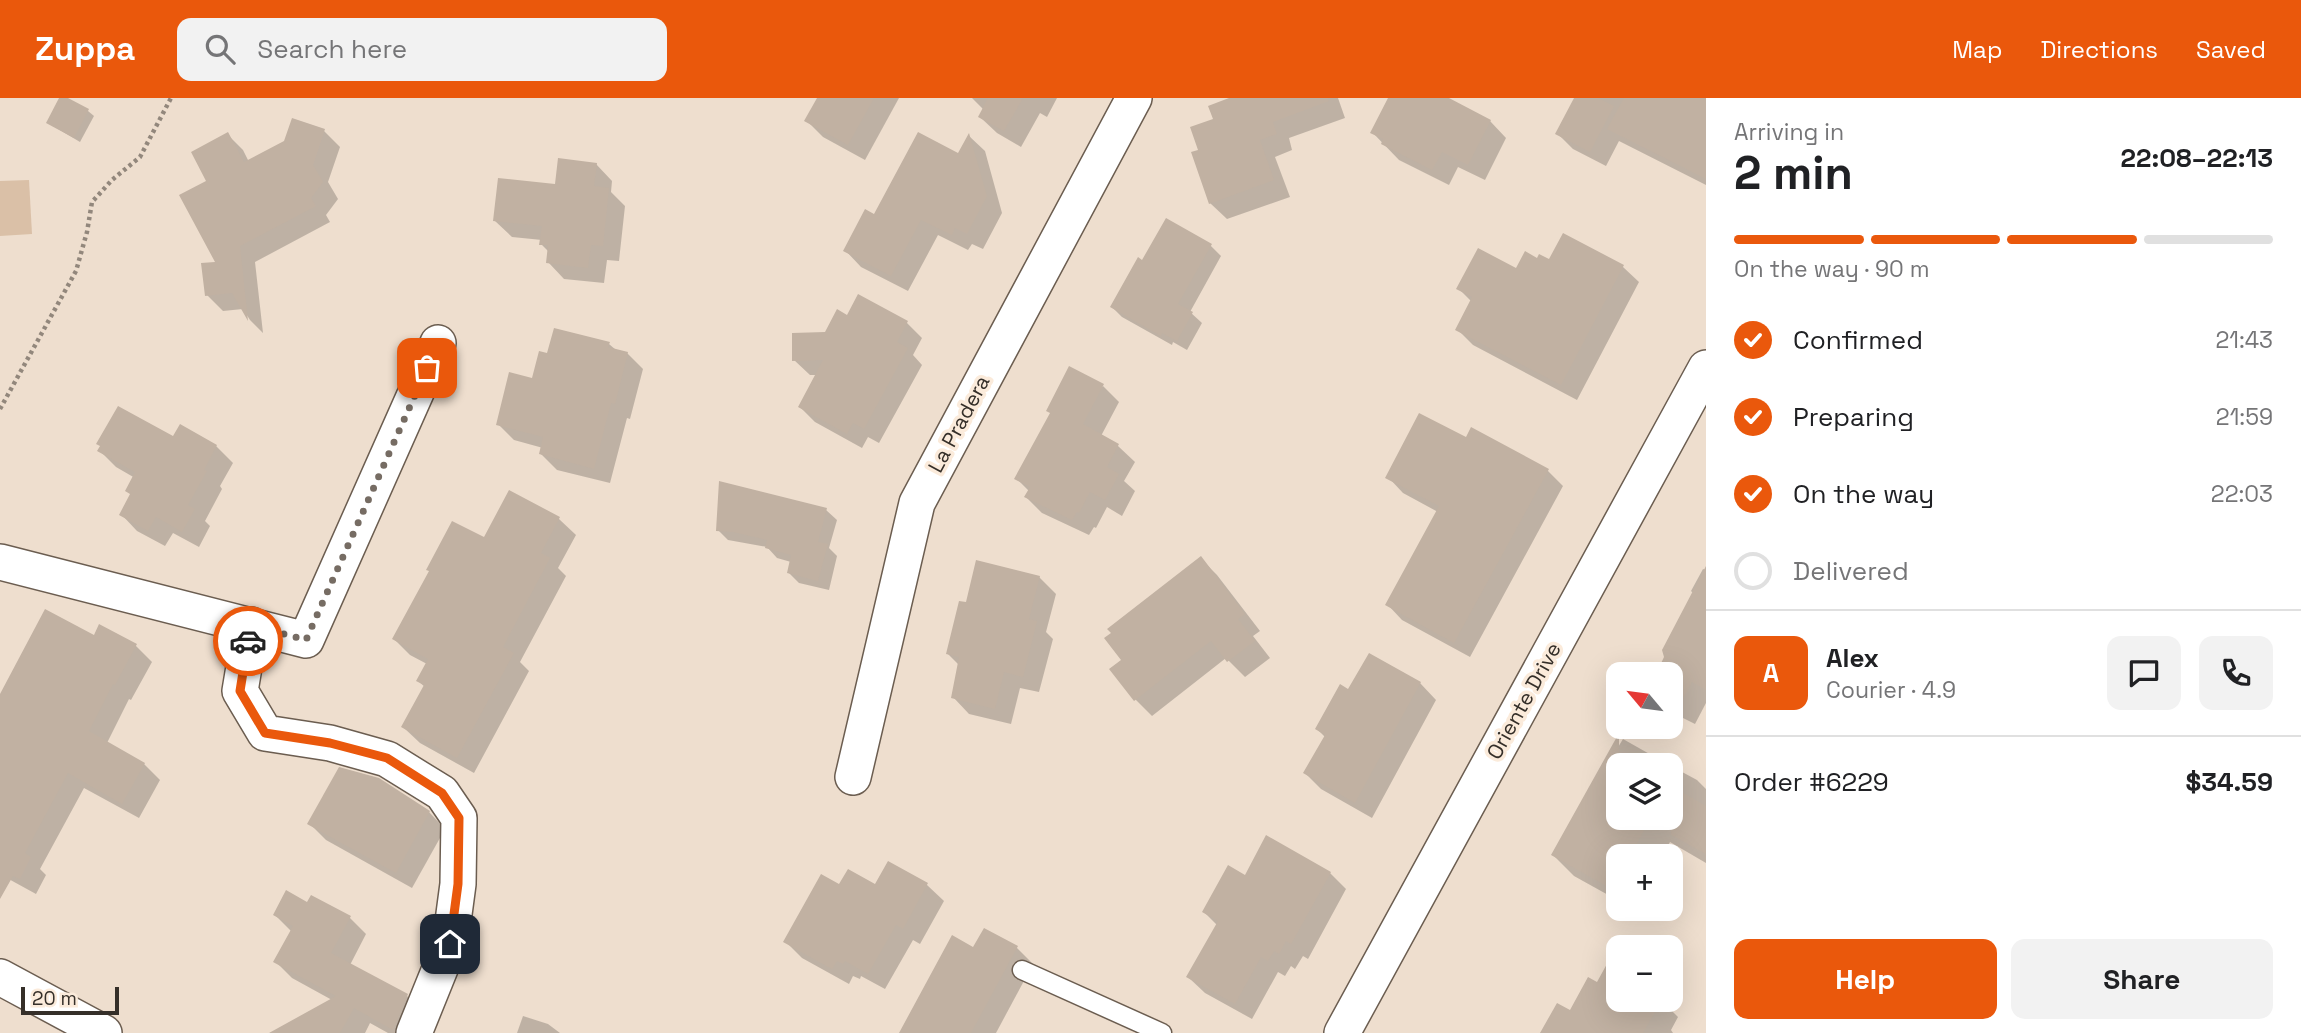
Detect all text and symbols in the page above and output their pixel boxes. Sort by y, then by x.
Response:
search box [177,18,667,81]
text: Zuppa [35,28,135,70]
icon: search [201,30,239,68]
text: Search here [257,32,407,66]
text: Map [1952,34,2002,65]
text: Directions [2040,34,2158,65]
text: Saved [2196,34,2266,65]
text: Arriving in [1734,117,1844,147]
text: 22:08–22:13 [2121,141,2273,175]
text: 2 min [1734,144,1853,202]
text: On the way · 90 m [1734,254,1929,284]
icon: check [1734,321,1772,359]
text: Confirmed [1793,323,1923,357]
text: 21:43 [2215,325,2273,355]
pin [397,338,457,398]
icon: bag [408,349,446,387]
street label: La Pradera [922,370,995,477]
icon: check [1734,398,1772,436]
text: Preparing [1793,400,1914,434]
text: 21:59 [2216,402,2273,432]
icon: check [1734,475,1772,513]
text: On the way [1793,477,1934,511]
text: 22:03 [2211,479,2273,509]
text: Delivered [1793,554,1909,588]
courier [213,606,283,676]
icon: car [229,622,267,660]
button: chat [2107,636,2181,710]
button: phone [2199,636,2273,710]
street label: Oriente Drive [1480,638,1567,764]
text: Alex [1826,641,1879,675]
text: A [1763,656,1779,690]
north arrow [1606,662,1684,738]
map controls [1606,662,1683,1012]
text: Courier · 4.9 [1826,675,1956,705]
button: layers [1606,753,1683,830]
text: Order #6229 [1734,765,1889,799]
text: $34.59 [2185,765,2273,799]
button: + [1606,844,1683,921]
pin [420,914,480,974]
icon: home [431,925,469,963]
button: − [1606,935,1683,1012]
button: Help [1734,939,1997,1019]
button: Share [2011,939,2273,1019]
scale bar [21,984,119,1016]
text: 20 m [32,986,77,1011]

